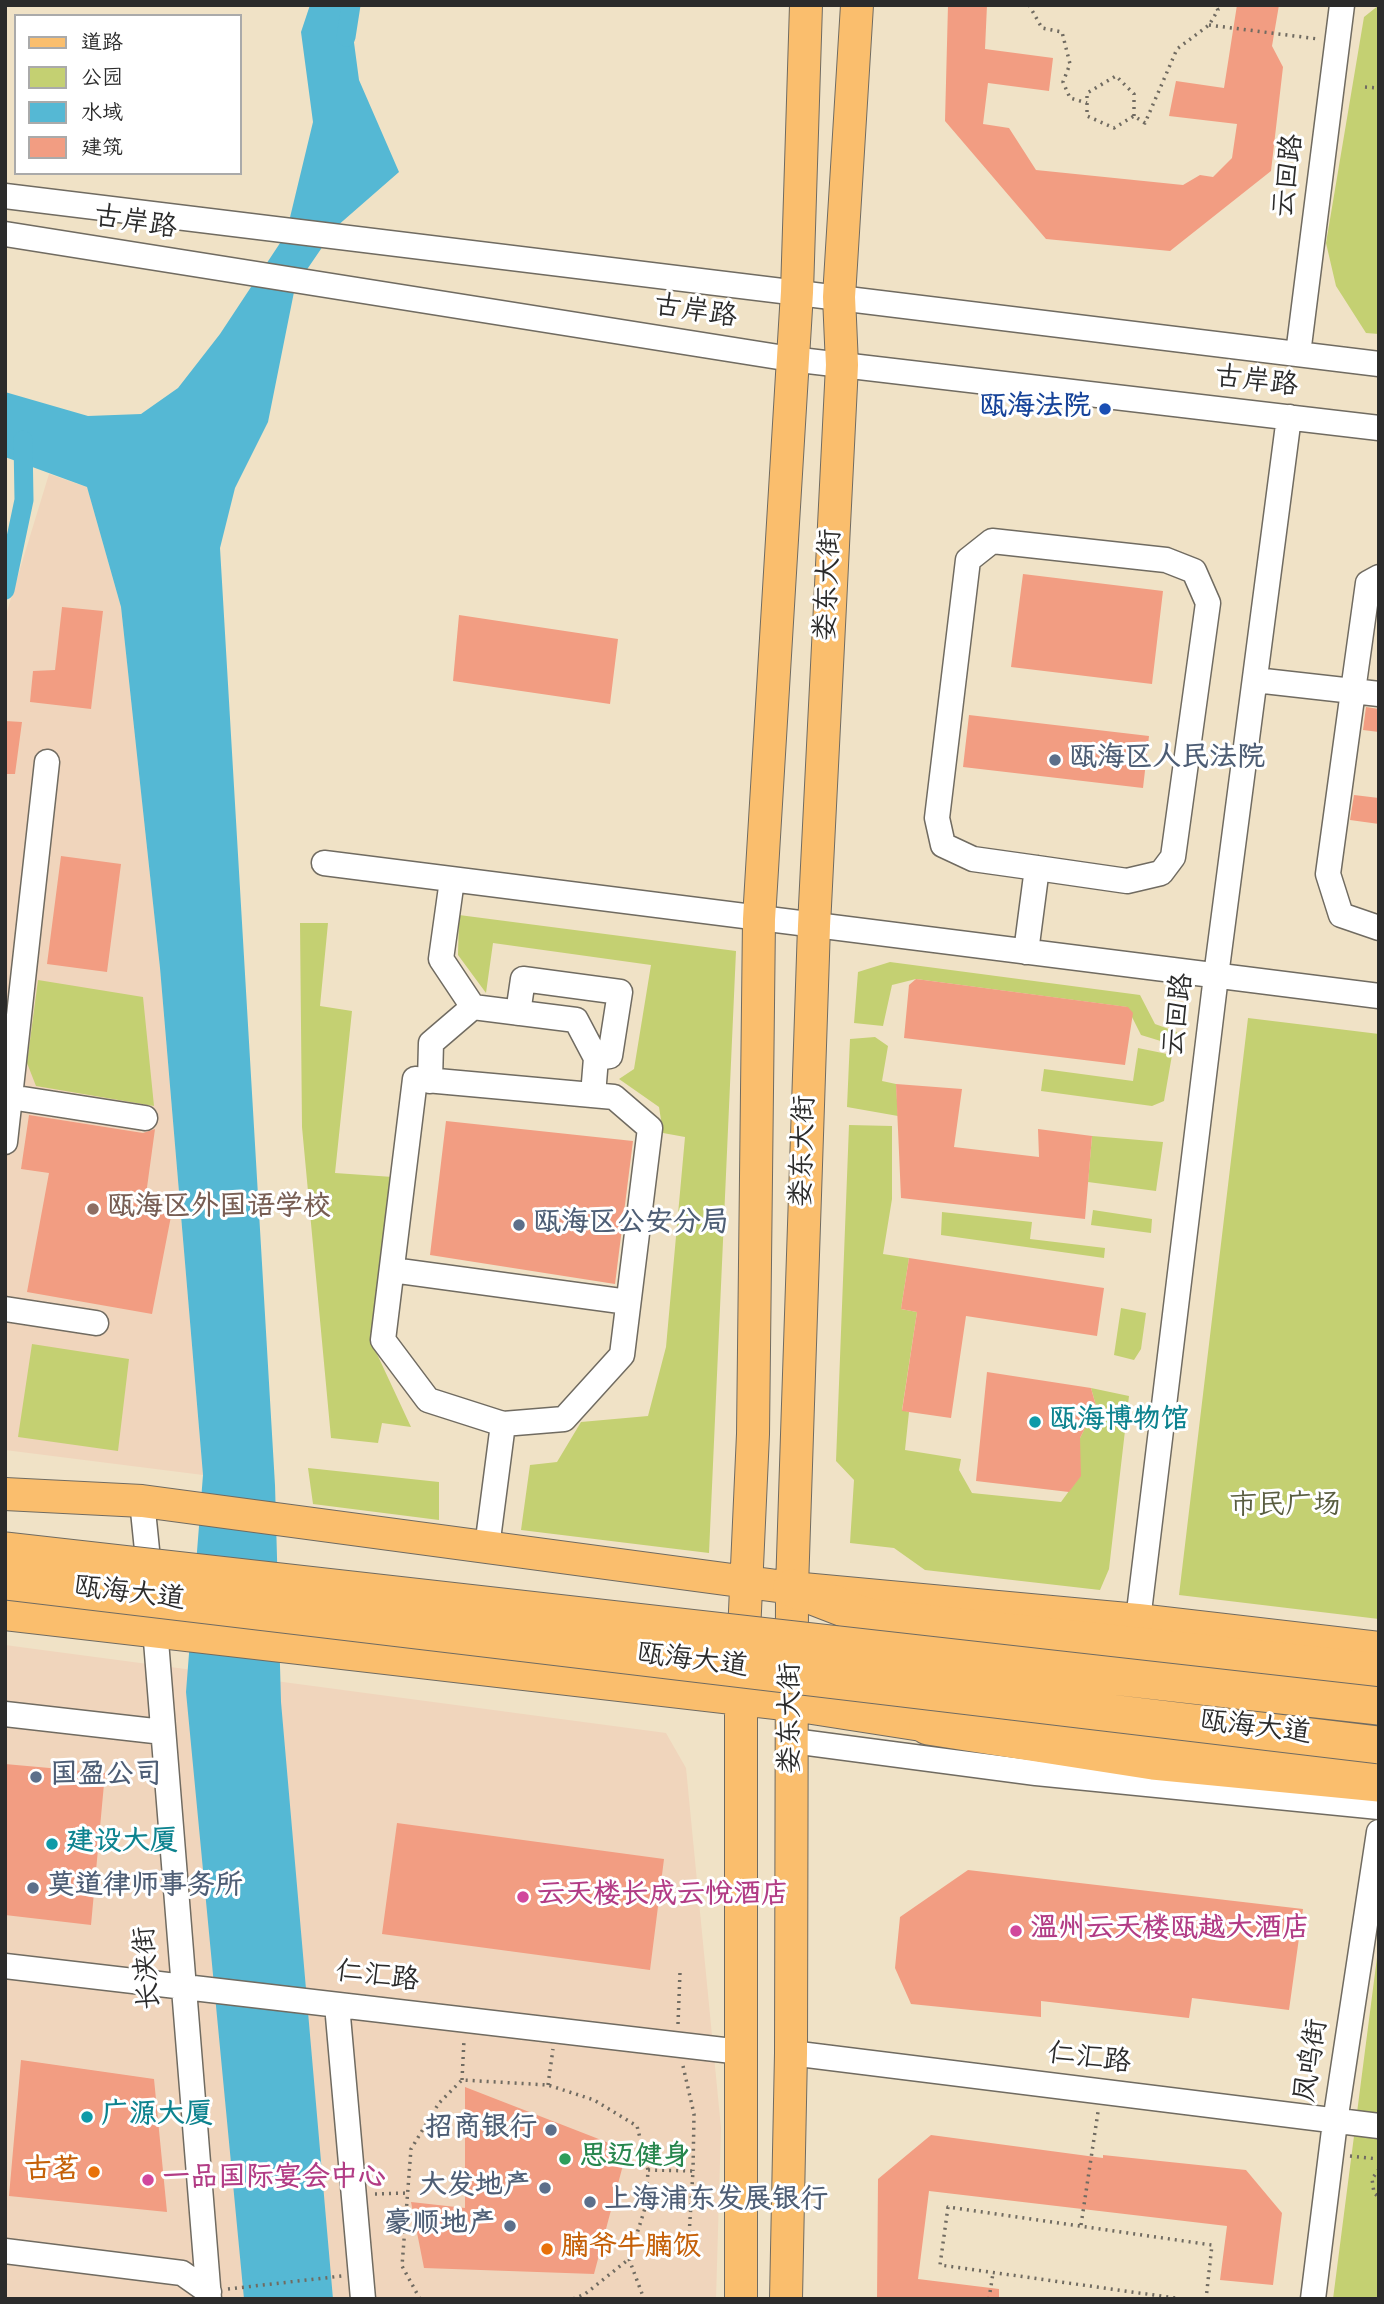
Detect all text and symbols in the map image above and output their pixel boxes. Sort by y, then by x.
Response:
legend [14,14,242,175]
text: 道路 [81,29,123,59]
text: 公园 [81,64,123,94]
text: 水域 [81,99,123,129]
street label: 云回路 [1269,132,1313,220]
text: 建筑 [81,134,123,164]
street label: 古岸路 [91,202,179,248]
street label: 古岸路 [651,291,739,337]
street label: 古岸路 [1212,362,1300,406]
place label: 瓯海法院 [979,392,1091,426]
marker: 瓯海法院 [1097,401,1113,417]
street label: 娄东大街 [811,528,851,642]
place label: 瓯海区人民法院 [1069,743,1265,777]
marker: 瓯海区人民法院 [1047,752,1063,768]
street label: 云回路 [1159,971,1203,1059]
street label: 娄东大街 [787,1094,825,1208]
place label: 瓯海区外国语学校 [107,1192,331,1226]
marker: 瓯海区外国语学校 [85,1201,101,1217]
place label: 瓯海区公安分局 [533,1208,729,1242]
marker: 瓯海区公安分局 [511,1217,527,1233]
place label: 瓯海博物馆 [1049,1405,1189,1439]
marker: 瓯海博物馆 [1027,1414,1043,1430]
park label: 市民广场 [1229,1491,1341,1525]
street label: 瓯海大道 [71,1573,187,1619]
street label: 瓯海大道 [634,1640,750,1686]
street label: 娄东大街 [776,1662,810,1774]
street label: 瓯海大道 [1197,1707,1313,1753]
place label: 国盈公司 [50,1760,162,1794]
marker: 国盈公司 [28,1769,44,1785]
place label: 建设大厦 [66,1827,178,1861]
marker: 建设大厦 [44,1836,60,1852]
place label: 莫道律师事务所 [47,1871,243,1905]
marker: 莫道律师事务所 [25,1880,41,1896]
place label: 云天楼长成云悦酒店 [537,1880,789,1914]
marker: 云天楼长成云悦酒店 [515,1889,531,1905]
place label: 温州云天楼瓯越大酒店 [1030,1914,1310,1948]
marker: 温州云天楼瓯越大酒店 [1008,1923,1024,1939]
street label: 长浃街 [130,1925,170,2011]
street label: 仁汇路 [333,1957,421,2001]
street label: 凤鸣街 [1291,2017,1337,2105]
street label: 仁汇路 [1045,2039,1133,2083]
place label: 广源大厦 [101,2100,213,2134]
marker: 广源大厦 [79,2109,95,2125]
place label: 招商银行 [425,2113,537,2147]
marker: 招商银行 [543,2122,559,2138]
place label: 思迈健身 [579,2142,691,2176]
marker: 思迈健身 [557,2151,573,2167]
place label: 古茗 [24,2155,80,2189]
place label: 一品国际宴会中心 [162,2163,386,2197]
marker: 古茗 [86,2164,102,2180]
place label: 大发地产 [419,2171,531,2205]
marker: 一品国际宴会中心 [140,2172,156,2188]
marker: 大发地产 [537,2180,553,2196]
place label: 上海浦东发展银行 [604,2185,828,2219]
marker: 上海浦东发展银行 [582,2194,598,2210]
place label: 豪顺地产 [384,2209,496,2243]
marker: 豪顺地产 [502,2218,518,2234]
place label: 腩爷牛腩饭 [561,2232,701,2266]
marker: 腩爷牛腩饭 [539,2241,555,2257]

